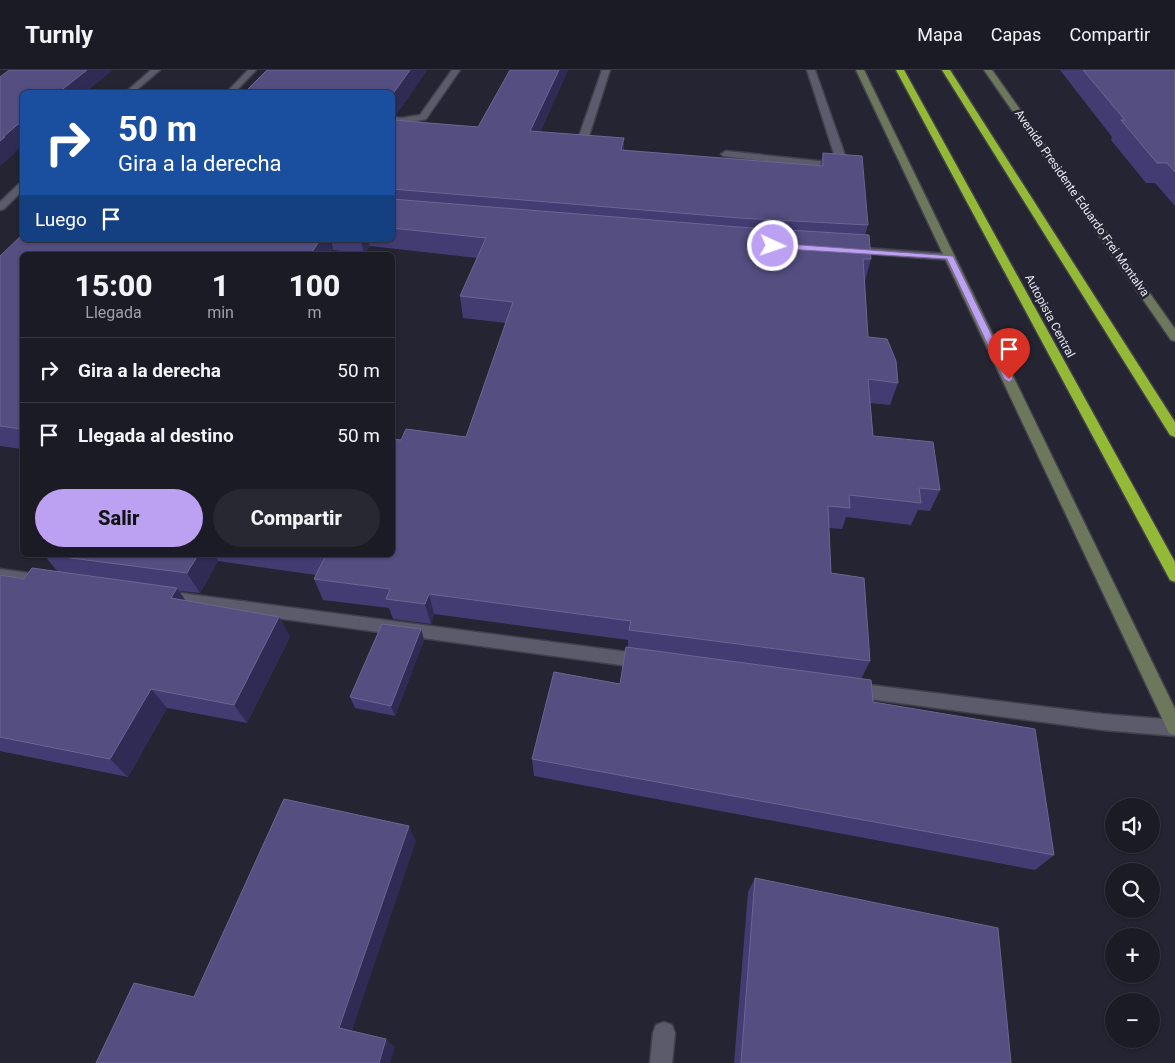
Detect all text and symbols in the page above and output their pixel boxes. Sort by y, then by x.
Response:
text: Turnly [25,21,93,49]
text: Mapa [917,24,963,45]
text: Capas [991,24,1041,45]
text: Compartir [1069,24,1150,45]
street label: Avenida Presidente Eduardo Frei Montalva [1012,107,1152,299]
text: 50 m [118,109,197,150]
icon: right [35,110,100,175]
text: Gira a la derecha [118,151,282,176]
icon: arrive [97,205,125,233]
text: Luego [35,208,87,231]
position arrow [746,219,798,271]
text: 15:00 [75,268,153,303]
text: 1 [212,268,229,303]
text: 100 [288,268,340,303]
street label: Autopista Central [1022,272,1078,360]
text: Llegada [85,303,142,322]
text: min [207,303,234,322]
text: m [307,303,321,322]
pin [988,328,1030,379]
icon: arrive [995,335,1023,363]
icon: right [35,356,63,384]
text: Gira a la derecha [78,359,221,382]
text: 50 m [337,359,380,382]
icon: arrive [35,421,63,449]
text: Llegada al destino [78,424,234,447]
text: 50 m [337,424,380,447]
button: Salir [35,489,203,547]
button: Compartir [213,489,380,547]
map controls [1105,798,1160,1048]
button: sound [1105,798,1160,853]
button: search [1105,863,1160,918]
button: + [1105,928,1160,983]
button: − [1105,993,1160,1048]

